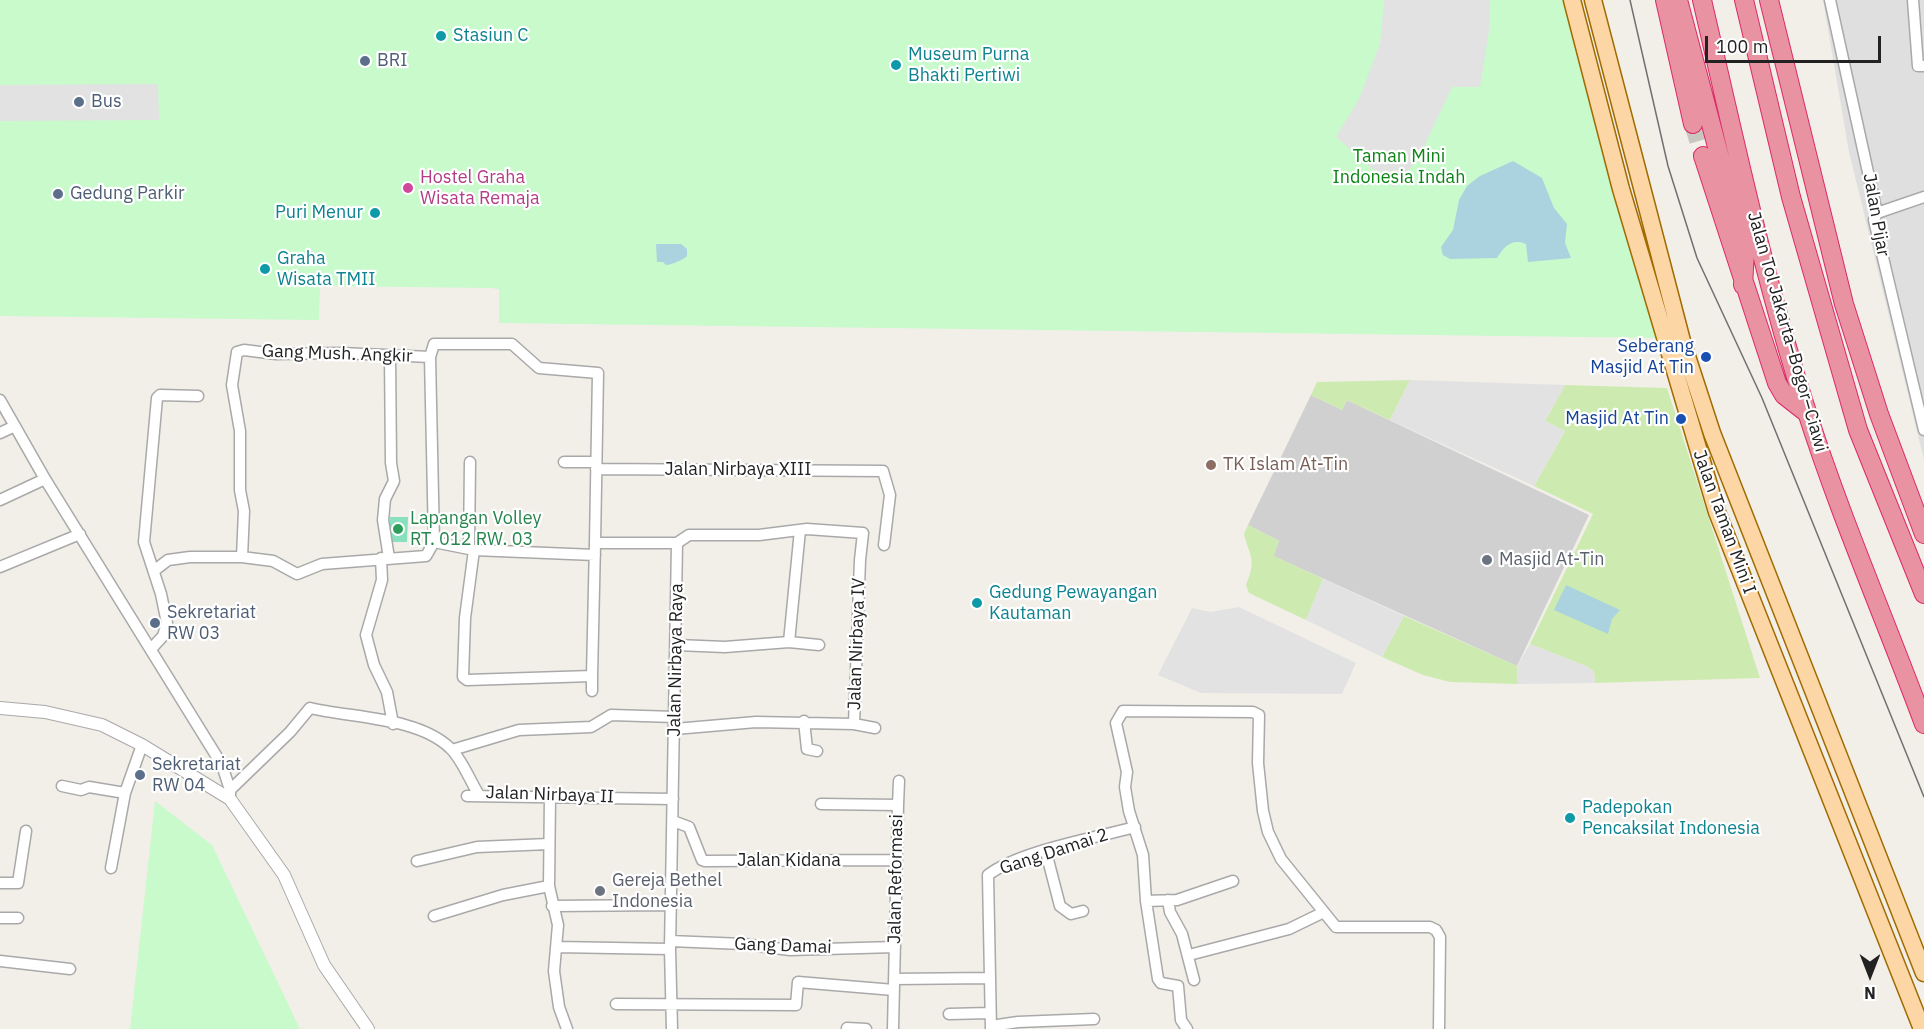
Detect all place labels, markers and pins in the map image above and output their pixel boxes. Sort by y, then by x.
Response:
place label: Stasiun C [453,25,529,47]
marker: Stasiun C [434,29,448,43]
place label: Museum Purna Bhakti Pertiwi [908,44,1029,86]
place label: BRI [377,50,407,72]
marker: BRI [358,54,372,68]
marker: Museum Purna Bhakti Pertiwi [889,58,903,72]
place label: Bus [91,91,122,113]
marker: Bus [72,95,86,109]
place label: Hostel Graha Wisata Remaja [420,167,540,210]
marker: Hostel Graha Wisata Remaja [401,181,415,195]
place label: Gedung Parkir [70,183,185,205]
marker: Gedung Parkir [51,187,65,201]
place label: Puri Menur [275,202,363,224]
marker: Puri Menur [368,206,382,220]
place label: Graha Wisata TMII [277,248,375,290]
marker: Graha Wisata TMII [258,262,272,276]
place label: Seberang Masjid At Tin [1590,336,1694,378]
marker: Seberang Masjid At Tin [1699,350,1713,364]
place label: Masjid At Tin [1565,408,1669,430]
marker: Masjid At Tin [1674,412,1688,426]
place label: TK Islam At-Tin [1223,454,1348,476]
marker: TK Islam At-Tin [1204,458,1218,472]
place label: Lapangan Volley RT. 012 RW. 03 [410,508,541,550]
marker: Lapangan Volley RT. 012 RW. 03 [391,522,405,536]
place label: Masjid At-Tin [1499,549,1604,571]
marker: Masjid At-Tin [1480,553,1494,567]
place label: Gedung Pewayangan Kautaman [989,582,1157,624]
marker: Gedung Pewayangan Kautaman [970,596,984,610]
place label: Sekretariat RW 03 [167,602,256,644]
marker: Sekretariat RW 03 [148,616,162,630]
place label: Sekretariat RW 04 [152,754,241,796]
marker: Sekretariat RW 04 [133,768,147,782]
place label: Padepokan Pencaksilat Indonesia [1582,797,1760,840]
marker: Padepokan Pencaksilat Indonesia [1563,811,1577,825]
place label: Gereja Bethel Indonesia [612,870,722,912]
marker: Gereja Bethel Indonesia [593,884,607,898]

